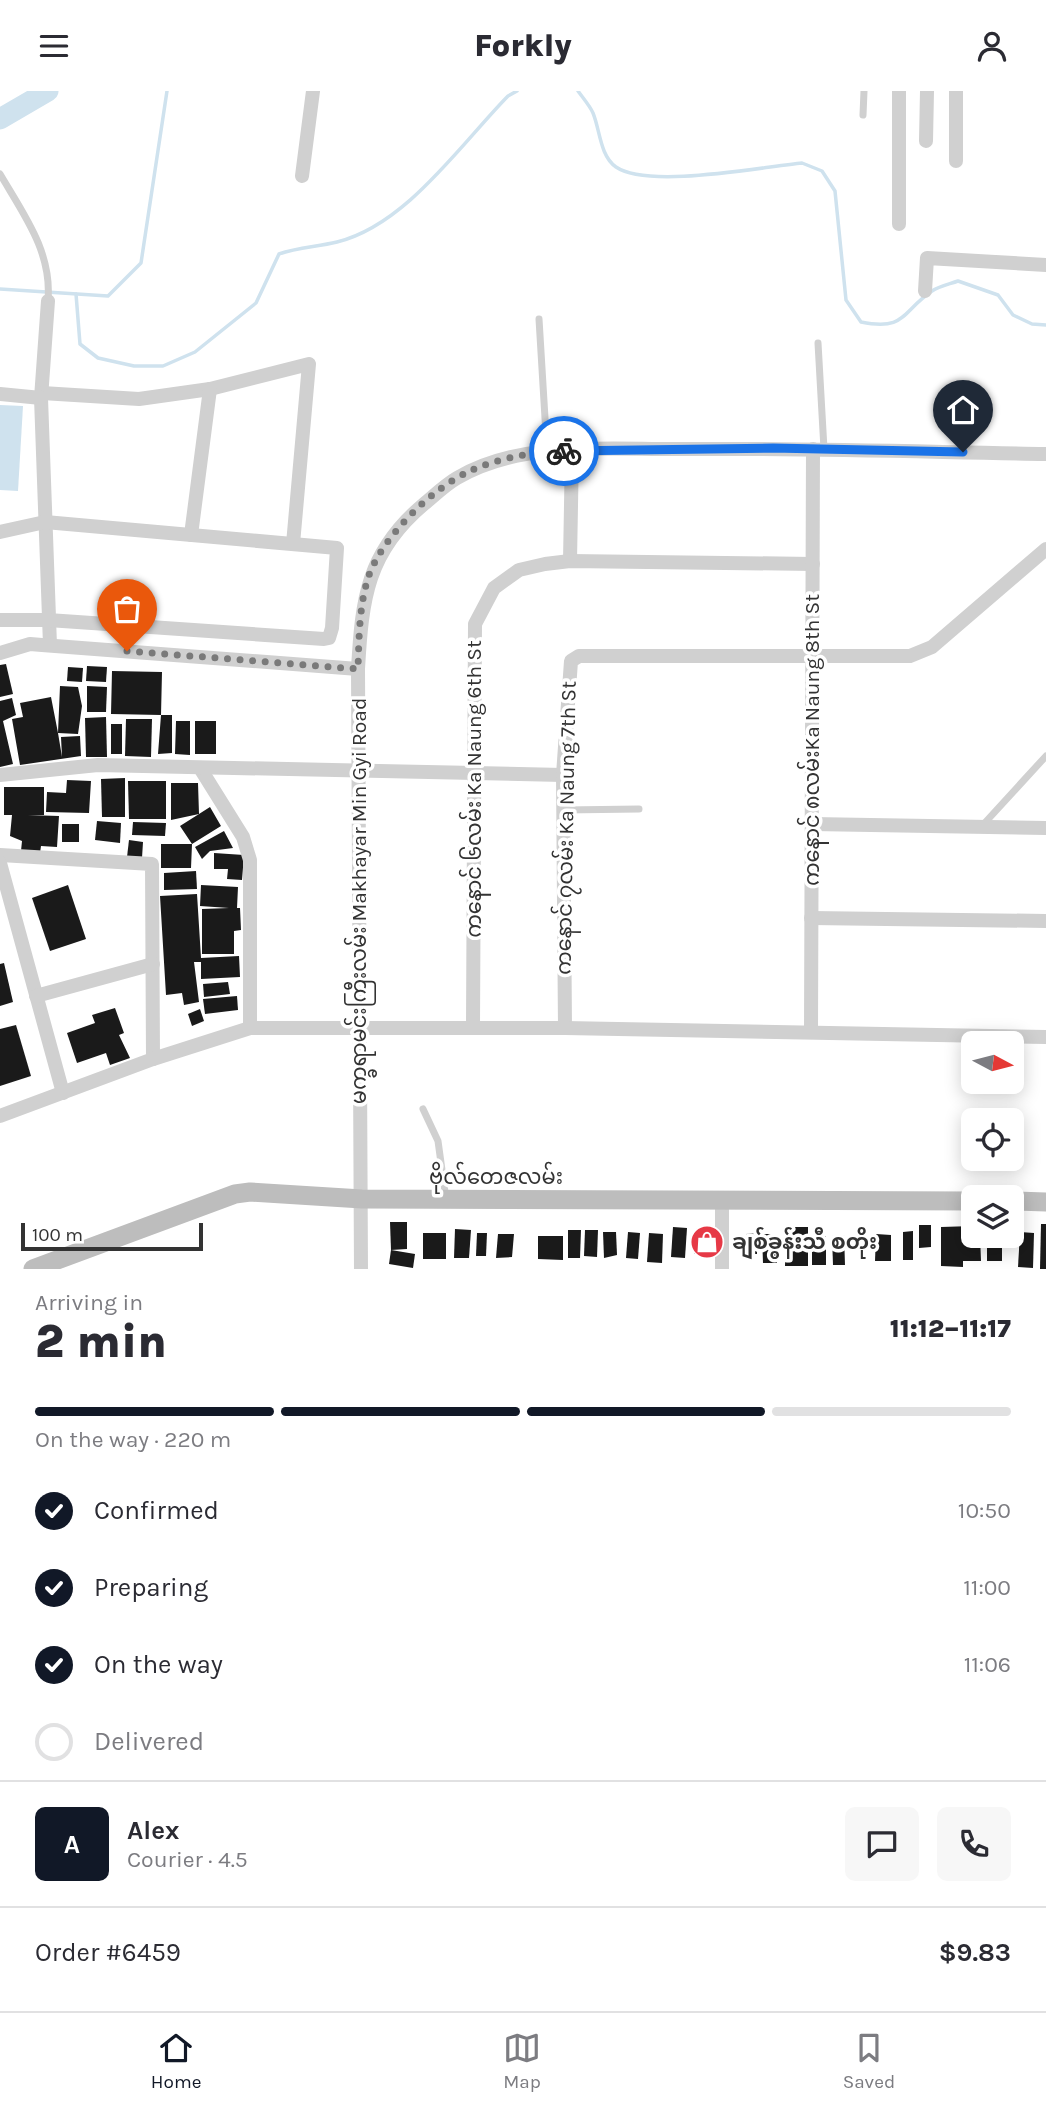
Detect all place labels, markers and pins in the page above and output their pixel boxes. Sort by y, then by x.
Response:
pin [933,380,993,452]
pin [97,579,157,651]
shop icon: ချစ်ခွန်းသီ စတိုး [688,1223,726,1261]
place label: ချစ်ခွန်းသီ စတိုး [732,1226,877,1260]

